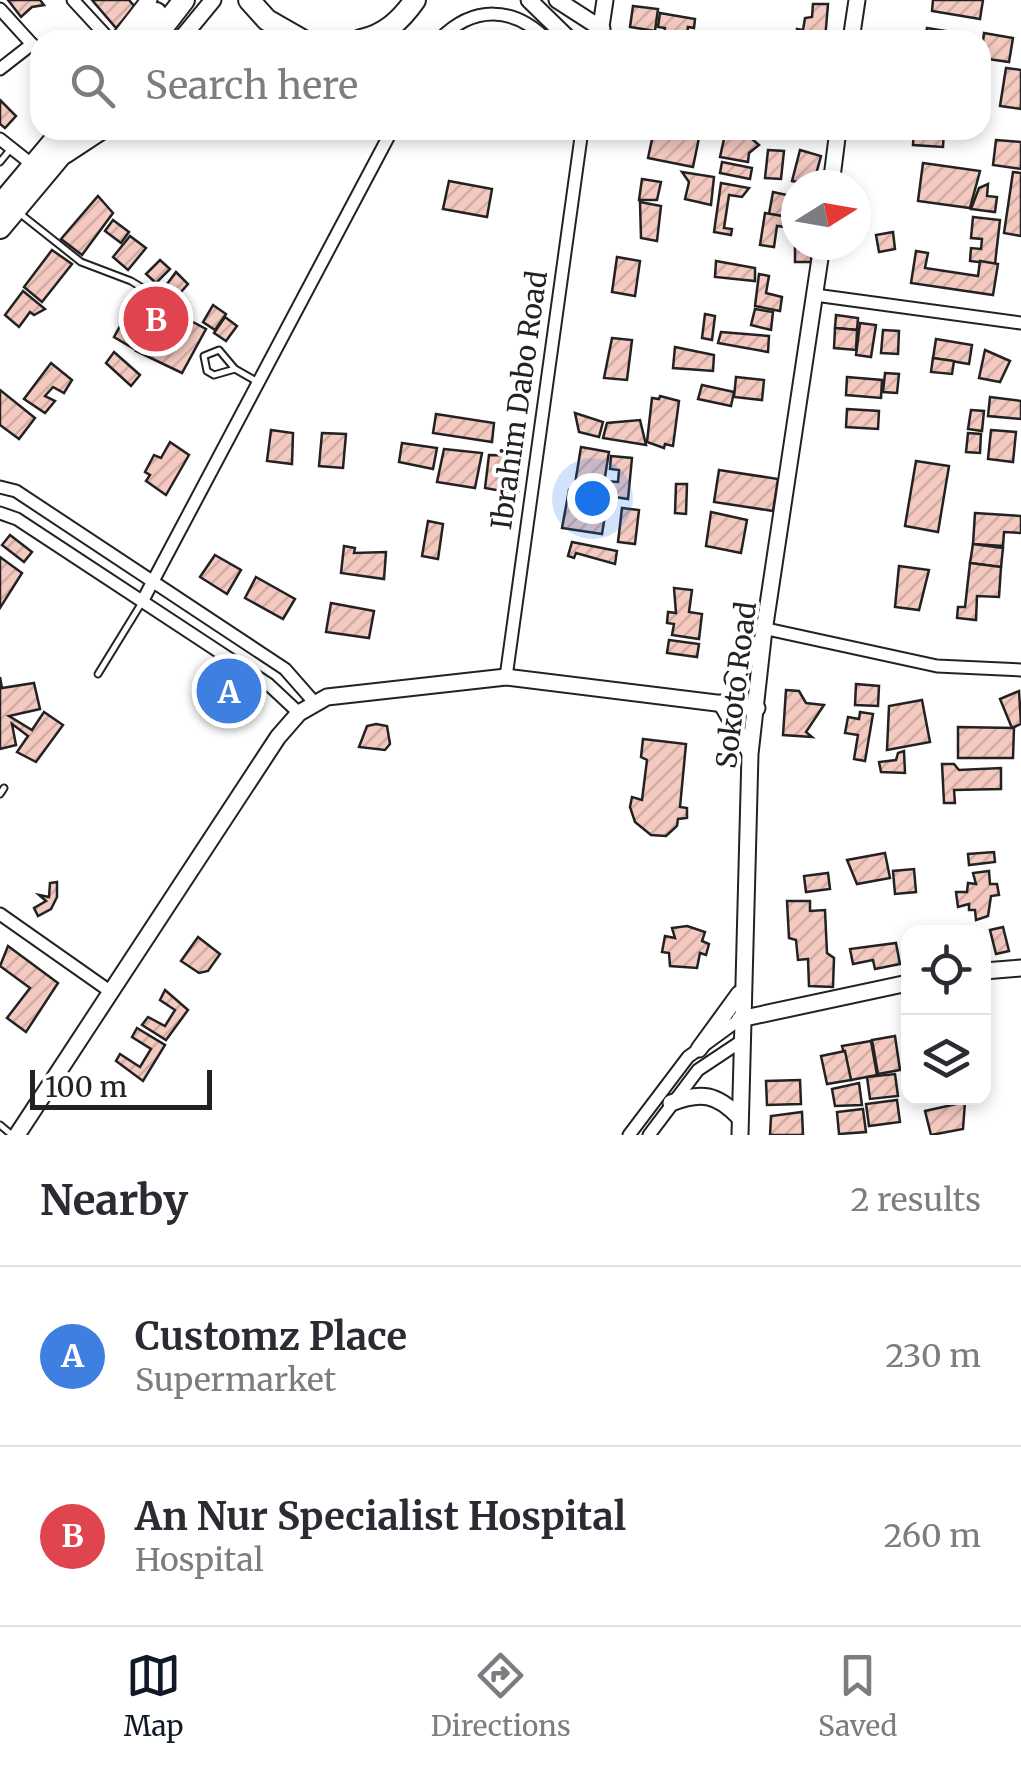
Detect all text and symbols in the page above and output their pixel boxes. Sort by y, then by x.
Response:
search box [30,30,991,140]
icon: search [65,58,120,113]
text: Search here [145,62,358,109]
north arrow [781,170,871,260]
street label: Ibrahim Dabo Road [483,268,555,532]
pin: B [124,282,188,356]
your location [567,473,618,524]
street label: Sokoto Road [708,599,764,770]
pin: A [196,654,262,728]
map controls [901,925,991,1105]
button: locate [901,925,991,1015]
button: layers [901,1015,991,1105]
scale bar [30,1065,212,1110]
text: 100 m [45,1069,127,1105]
text: Nearby [40,1174,188,1226]
text: 2 results [850,1180,981,1220]
text: Customz Place [135,1313,407,1360]
text: A [61,1336,84,1376]
text: 230 m [885,1336,981,1376]
text: Supermarket [135,1360,336,1400]
text: An Nur Specialist Hospital [135,1493,626,1540]
text: B [61,1516,84,1556]
text: 260 m [883,1516,981,1556]
text: Hospital [135,1540,264,1580]
tab: Map [124,1648,183,1744]
tab: Directions [431,1648,571,1744]
tab: Saved [818,1648,897,1744]

